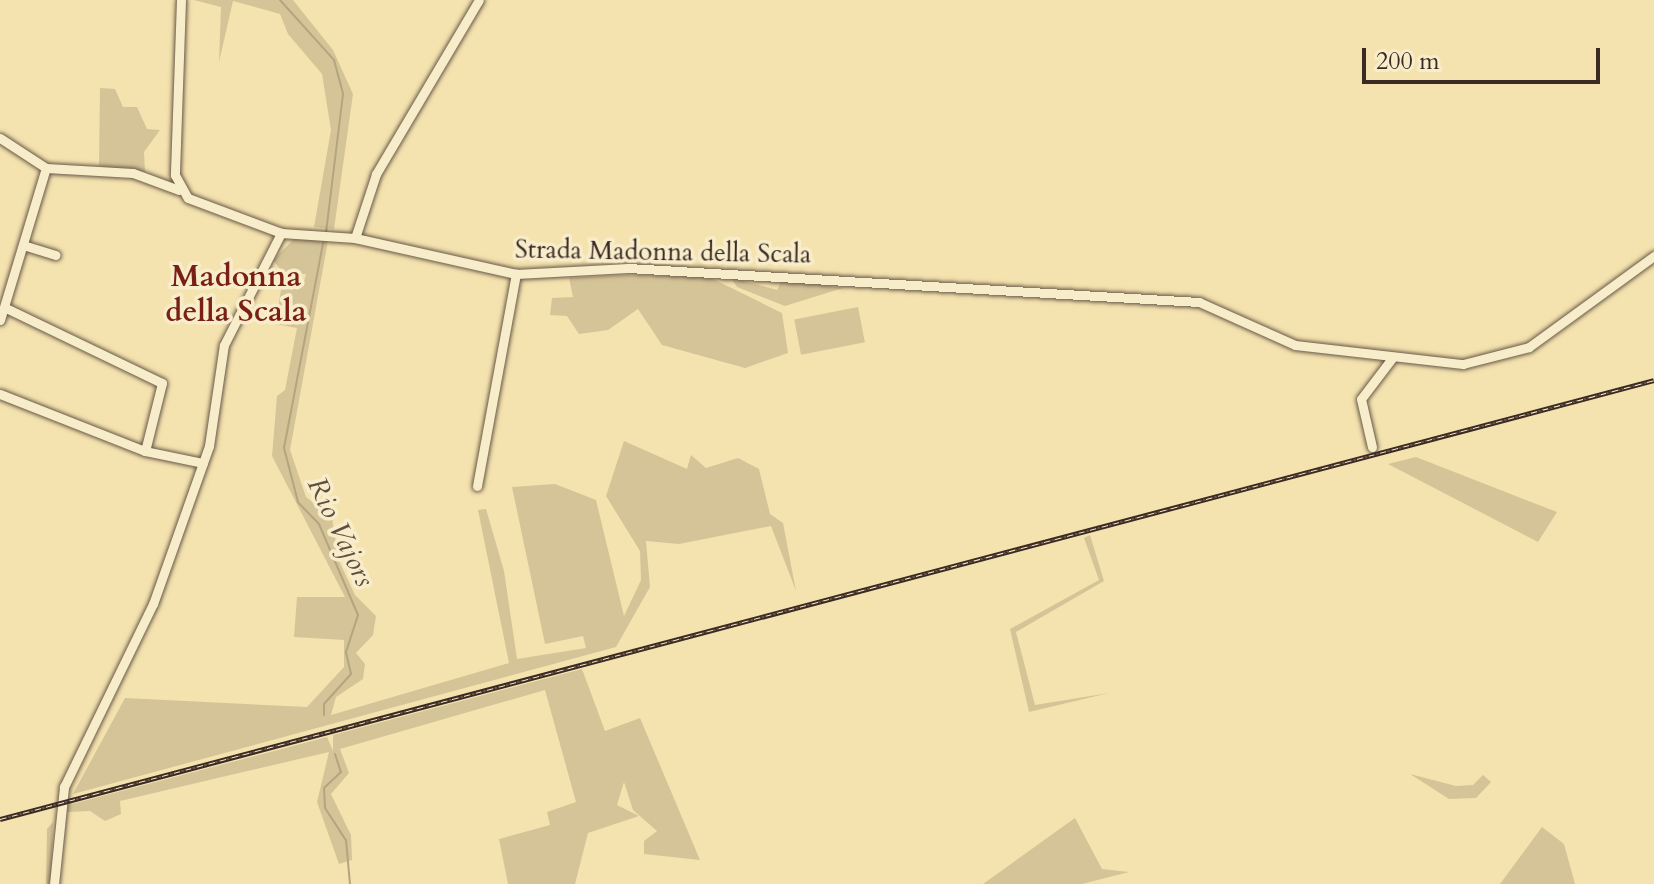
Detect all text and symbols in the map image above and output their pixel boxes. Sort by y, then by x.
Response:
scale bar [1366,32,1604,82]
text: 200 m [1376,45,1440,78]
street label: Strada Madonna della Scala [515,234,811,270]
district label: Madonna della Scala [165,259,307,330]
water label: Rio Vajors [300,472,382,592]

